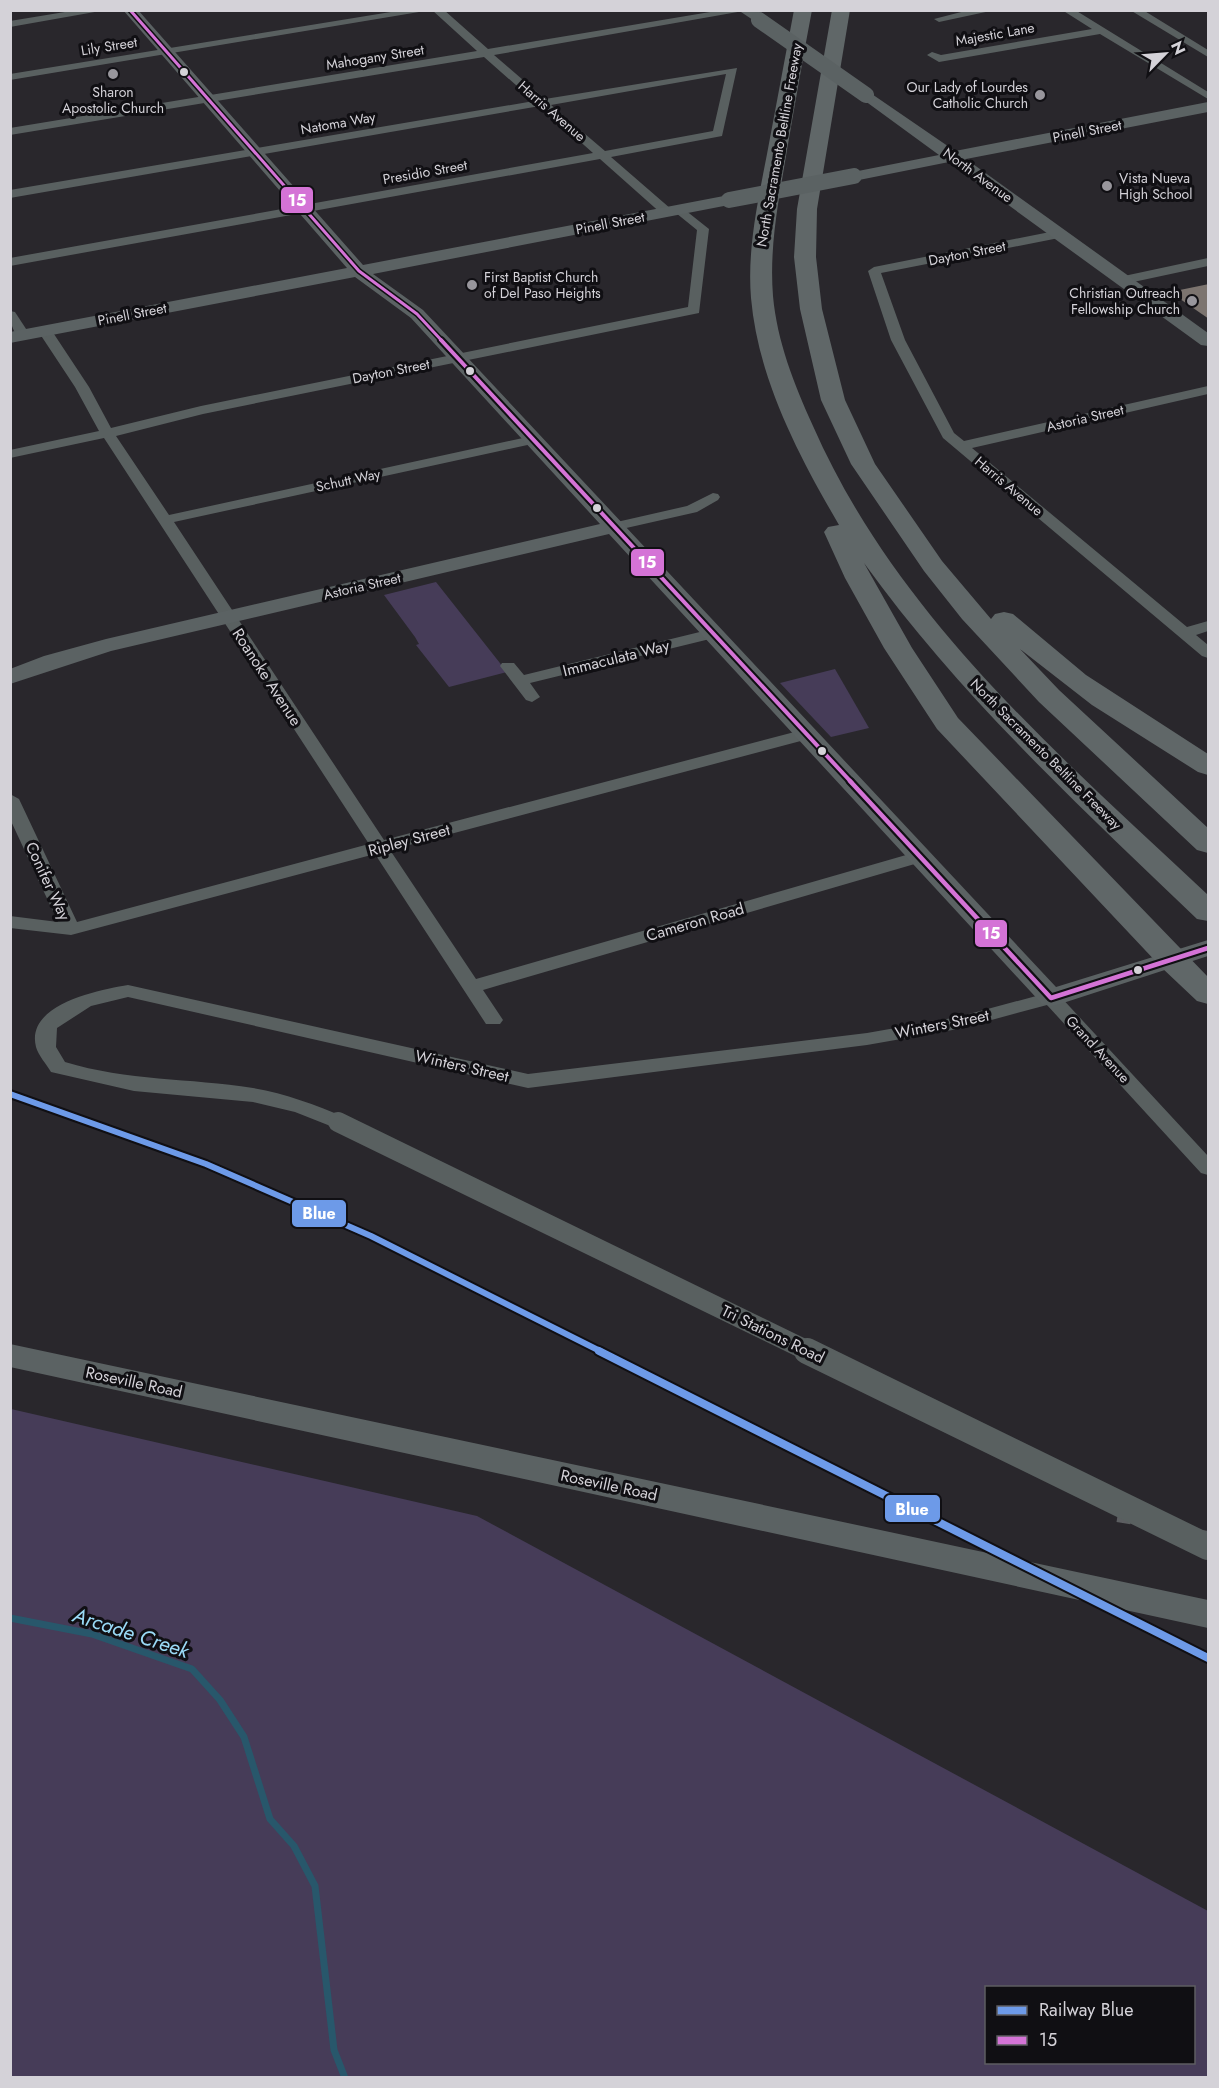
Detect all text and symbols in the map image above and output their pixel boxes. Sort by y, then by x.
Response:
street label: Majestic Lane [954,17,1036,51]
north arrow [1135,24,1195,84]
street label: Lily Street [79,32,139,60]
text: N [1165,37,1191,58]
street label: Mahogany Street [325,39,426,75]
street label: North Sacramento Beltline Freeway [751,41,807,248]
unlabelled marker [178,66,190,78]
marker: Sharon Apostolic Church [106,67,120,81]
street label: Harris Avenue [514,76,590,146]
place label: Our Lady of Lourdes Catholic Church [906,77,1028,113]
place label: Sharon Apostolic Church [62,82,164,118]
marker: Our Lady of Lourdes Catholic Church [1033,88,1047,102]
street label: Natoma Way [299,106,378,139]
street label: Pinell Street [1051,114,1124,147]
street label: North Avenue [939,143,1017,207]
street label: Presidio Street [381,155,469,189]
place label: Vista Nueva High School [1119,168,1192,204]
marker: Vista Nueva High School [1100,179,1114,193]
line badge: 15 [280,186,314,214]
text: 15 [288,189,306,212]
street label: Pinell Street [574,206,647,239]
street label: Dayton Street [927,236,1008,270]
place label: First Baptist Church of Del Paso Heights [484,267,601,303]
marker: First Baptist Church of Del Paso Heights [465,278,479,292]
place label: Christian Outreach Fellowship Church [1069,283,1180,319]
marker: Christian Outreach Fellowship Church [1185,294,1199,308]
street label: Pinell Street [96,297,169,330]
street label: Dayton Street [351,354,432,388]
unlabelled marker [464,365,476,377]
street label: Astoria Street [1044,399,1126,437]
street label: Harris Avenue [971,452,1047,520]
street label: Schutt Way [314,463,383,497]
unlabelled marker [591,502,603,514]
line badge: 15 [630,548,665,577]
text: 15 [638,551,656,574]
street label: Astoria Street [321,567,403,605]
street label: Roanoke Avenue [227,624,307,730]
street label: Immaculata Way [560,633,673,682]
street label: North Sacramento Beltline Freeway [966,674,1127,835]
unlabelled marker [816,745,828,757]
street label: Ripley Street [365,818,453,862]
street label: Conifer Way [20,838,77,925]
street label: Cameron Road [643,897,747,947]
line badge: 15 [974,919,1008,948]
text: 15 [982,922,1000,945]
unlabelled marker [1132,964,1144,976]
street label: Winters Street [893,1004,991,1044]
street label: Grand Avenue [1062,1011,1134,1087]
street label: Winters Street [413,1044,511,1088]
line badge: Blue [291,1199,347,1228]
text: Blue [302,1202,336,1225]
street label: Tri Stations Road [718,1299,828,1369]
street label: Roseville Road [84,1361,184,1403]
street label: Roseville Road [559,1464,659,1506]
line badge: Blue [884,1494,941,1523]
text: Blue [895,1498,929,1521]
water label: Arcade Creek [68,1600,194,1666]
legend [985,1986,1195,2064]
text: Railway Blue [1039,1997,1134,2023]
text: 15 [1039,2027,1057,2053]

